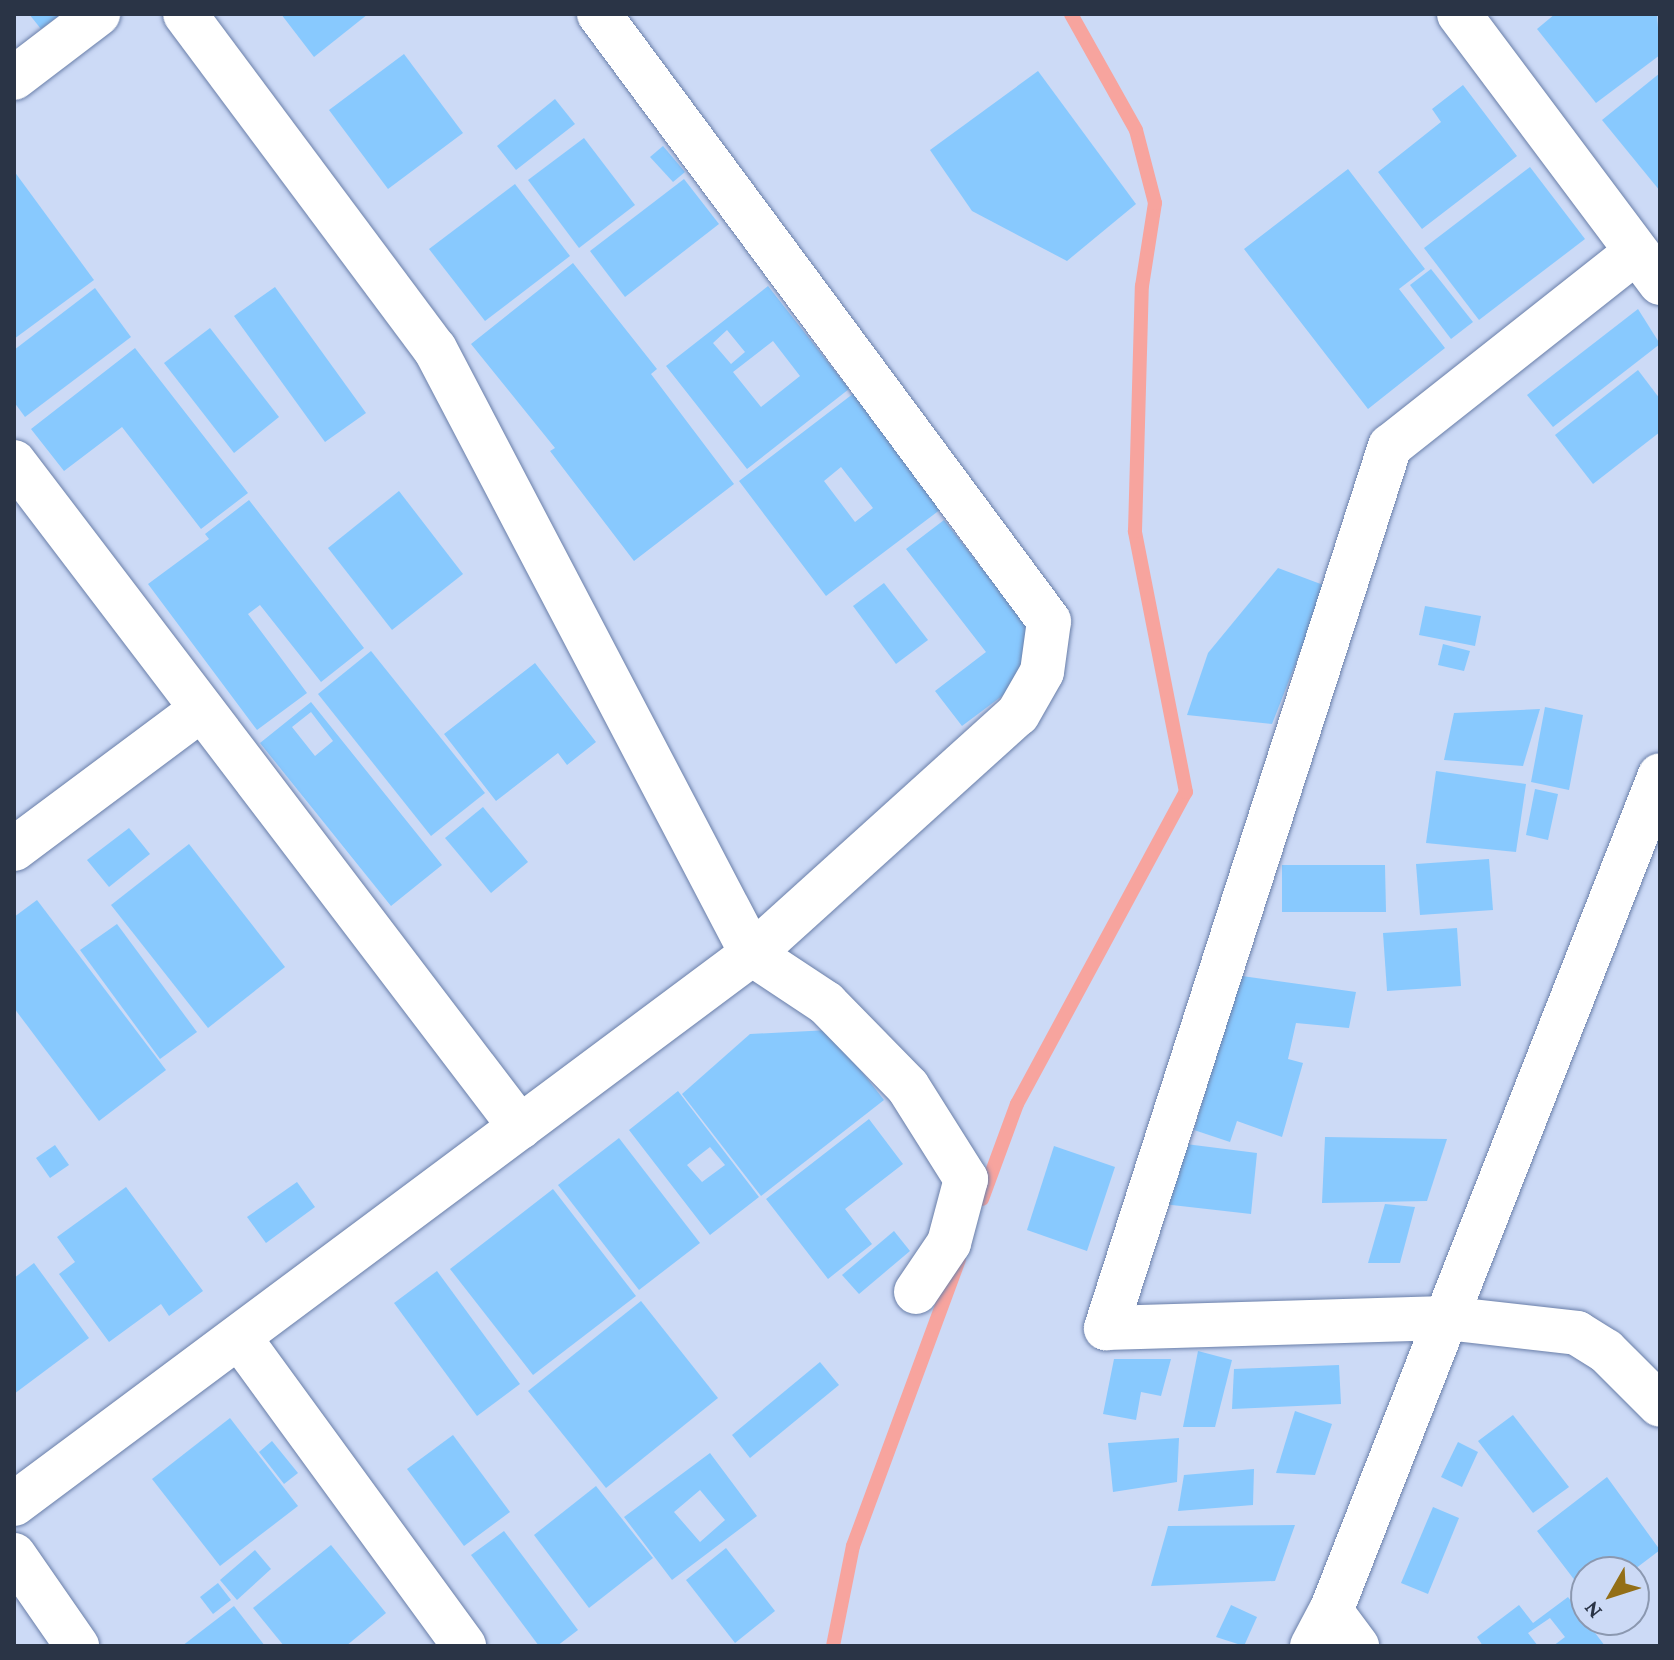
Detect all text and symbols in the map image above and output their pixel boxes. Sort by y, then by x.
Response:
north arrow [1570,1556,1650,1636]
text: N [1578,1596,1607,1624]

